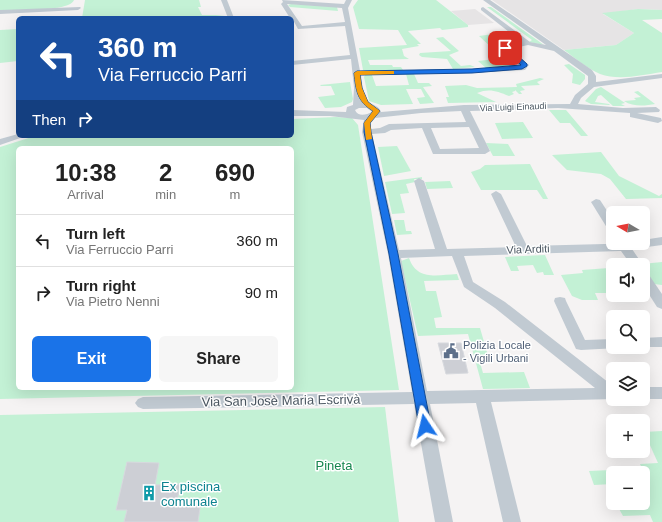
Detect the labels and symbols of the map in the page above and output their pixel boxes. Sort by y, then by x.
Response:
pin [488,31,522,65]
street label: Via Luigi Einaudi [479,101,547,113]
north arrow [606,206,650,250]
street label: Via Arditi [506,242,550,256]
place label: Polizia Locale - Vigili Urbani [463,339,531,364]
public building icon: Polizia Locale - Vigili Urbani [442,342,460,360]
street label: Via San Josè Maria Escrivà [202,392,361,409]
position arrow [404,405,446,447]
park label: Pineta [316,458,353,473]
place label: Ex piscina comunale [161,479,221,509]
building icon: Ex piscina comunale [140,484,158,502]

